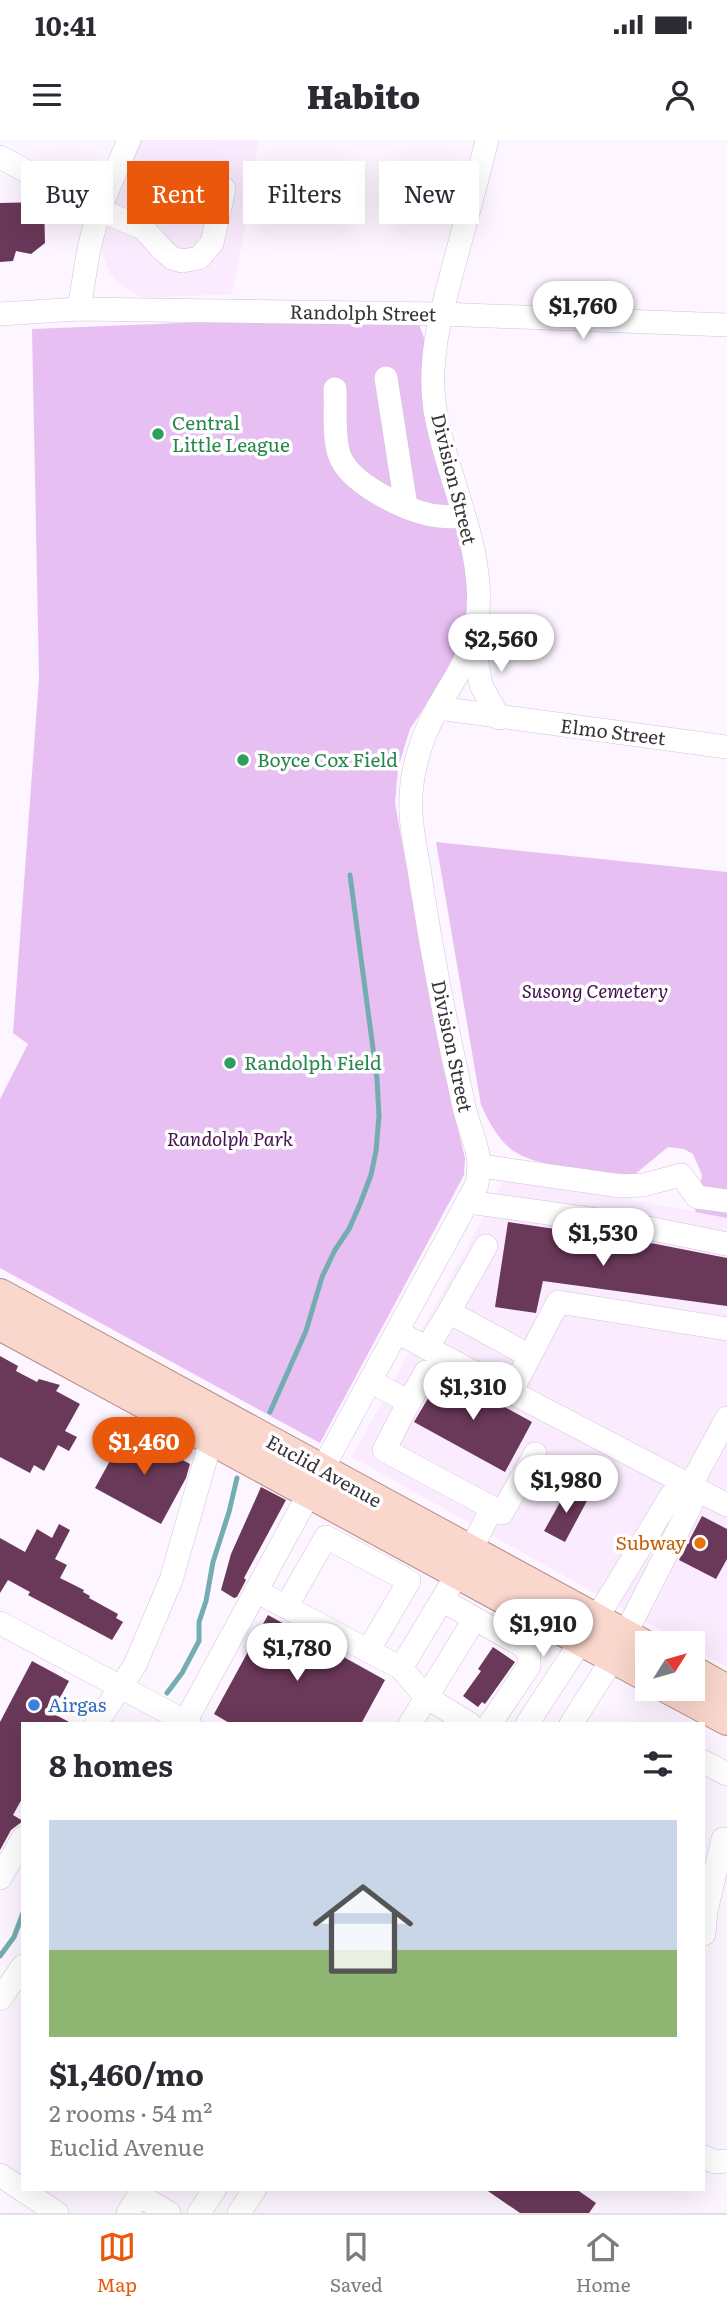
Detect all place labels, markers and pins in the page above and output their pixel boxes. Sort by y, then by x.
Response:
pin: $1,760 [526,282,640,341]
place label: Central Little League [172,408,290,458]
marker: Central Little League [150,426,166,442]
pin: $2,560 [444,615,558,674]
place label: Boyce Cox Field [257,745,398,773]
marker: Boyce Cox Field [235,752,251,768]
place label: Randolph Field [244,1048,382,1076]
marker: Randolph Field [222,1055,238,1071]
pin: $1,530 [546,1208,660,1268]
pin: $1,310 [416,1362,530,1422]
pin: $1,460 [87,1418,201,1477]
pin: $1,980 [509,1456,623,1515]
place label: Subway [616,1528,686,1556]
marker: Subway [692,1535,708,1551]
pin: $1,910 [486,1600,600,1659]
pin: $1,780 [240,1624,354,1683]
place label: Airgas [48,1690,107,1718]
marker: Airgas [26,1697,42,1713]

